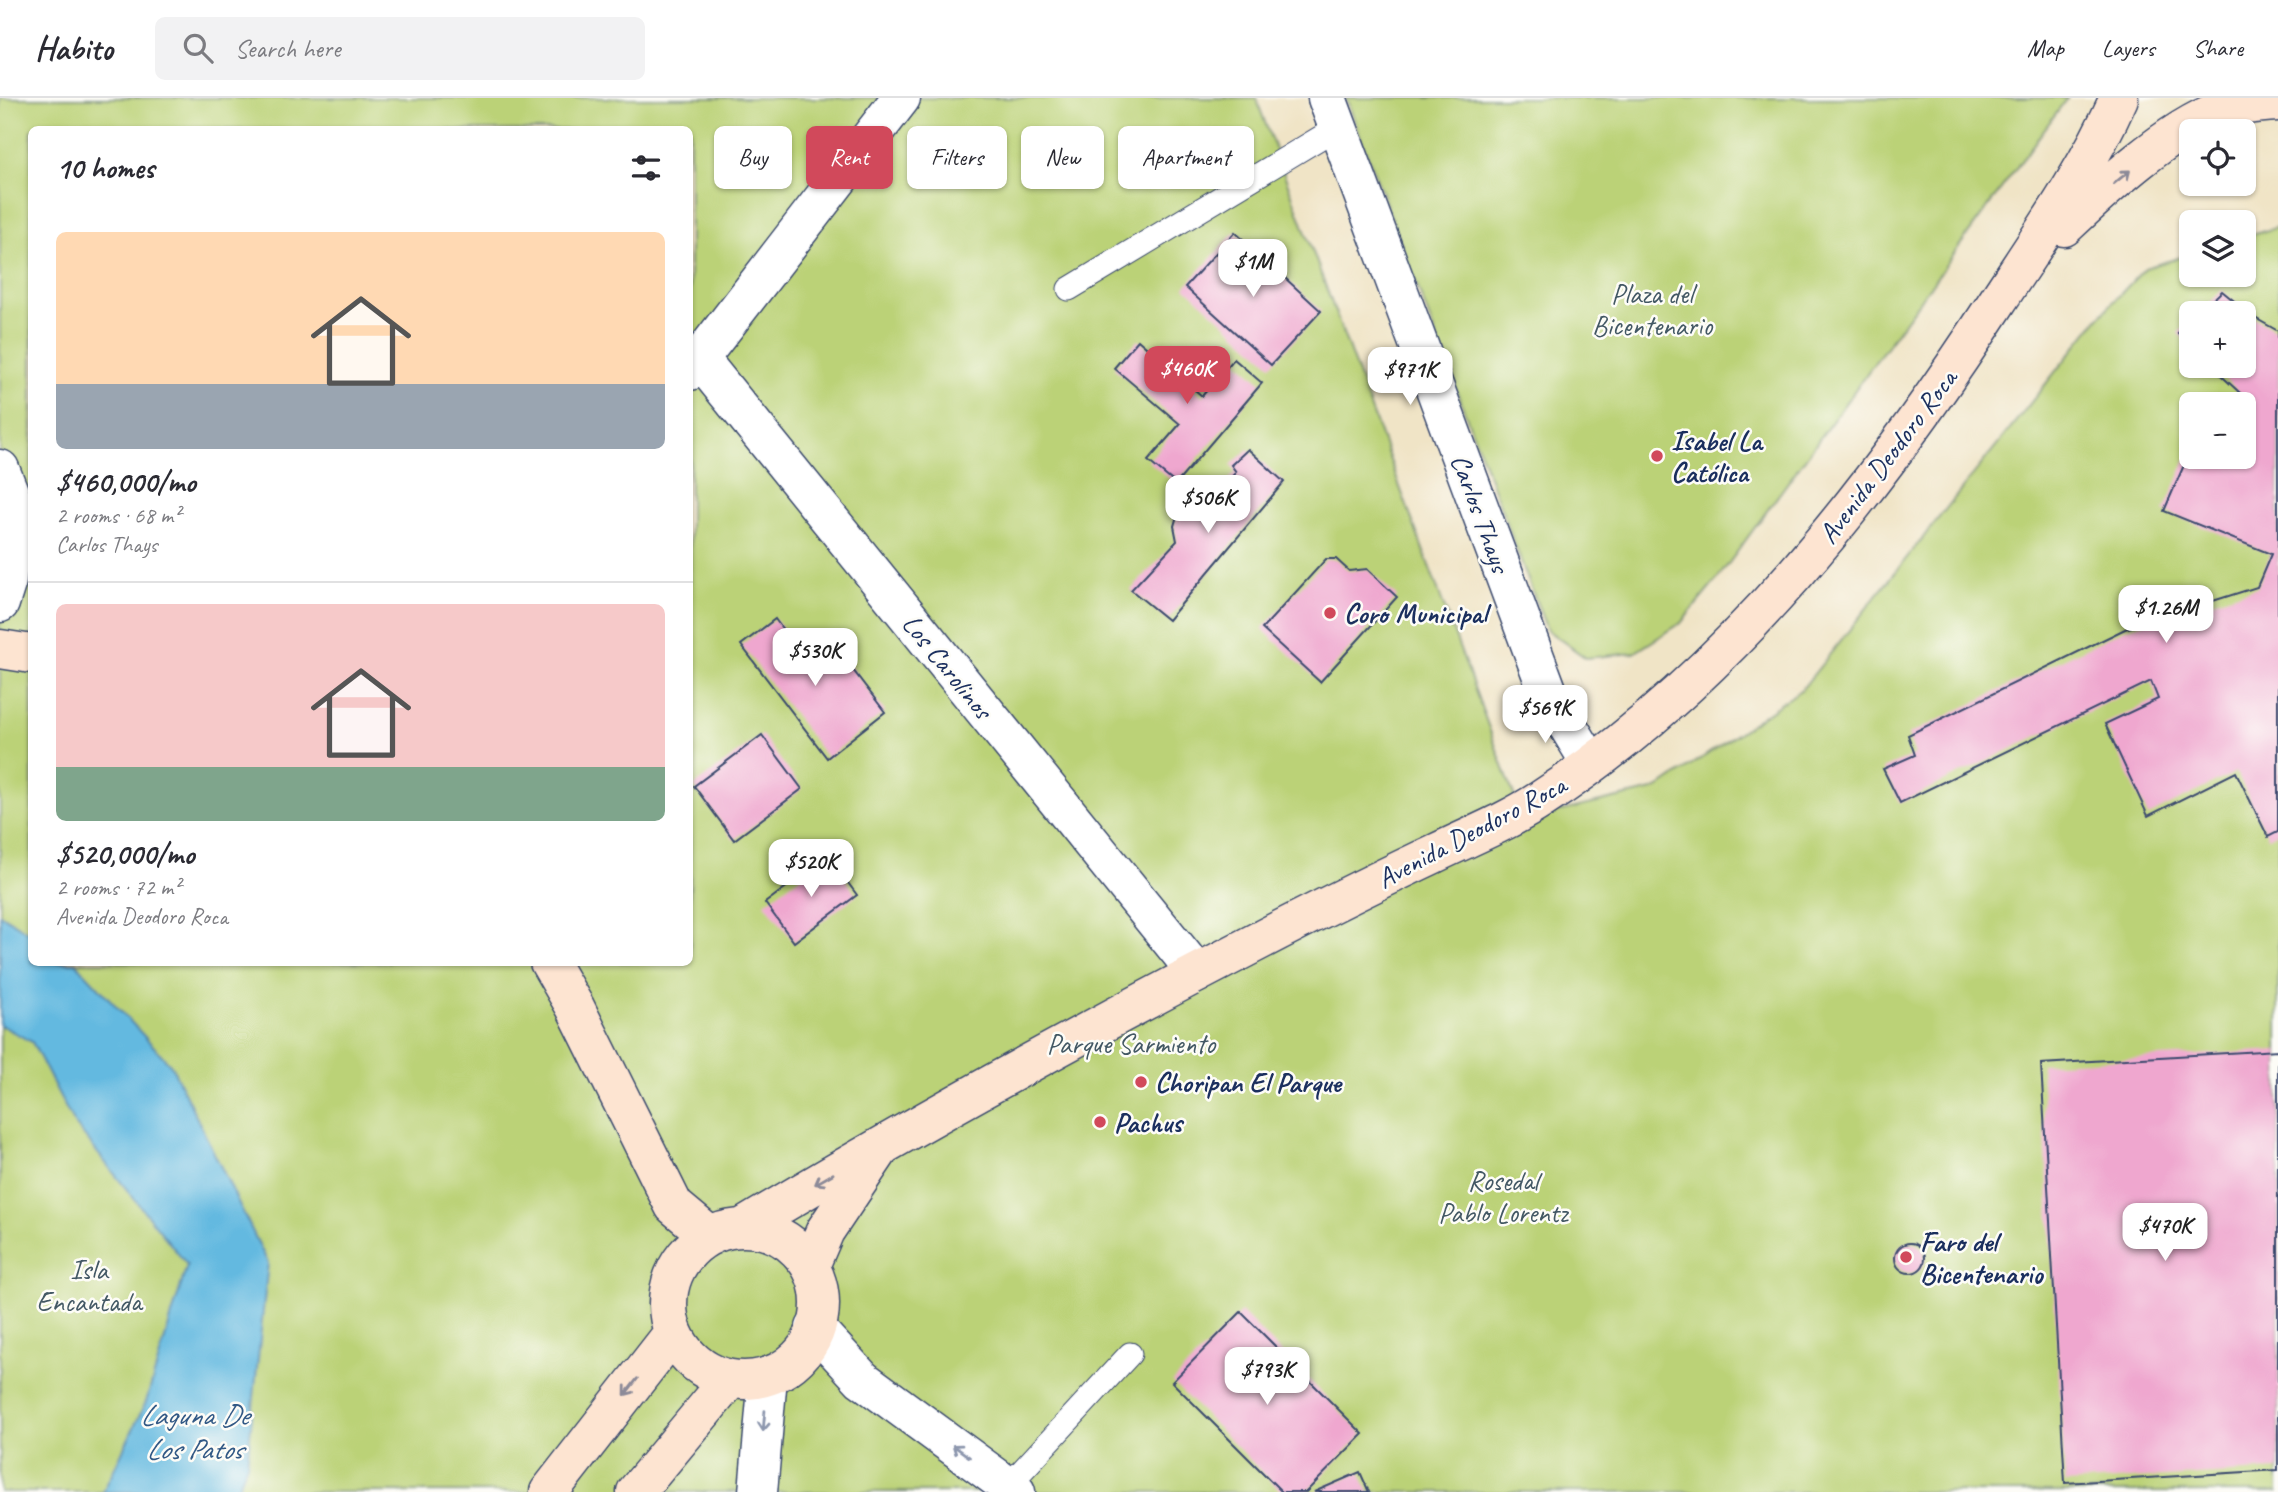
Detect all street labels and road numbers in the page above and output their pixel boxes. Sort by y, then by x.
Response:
street label: Avenida Deodoro Roca [1811,360,1966,550]
street label: Carlos Thays [1443,449,1519,579]
street label: Los Carolinos [895,607,1002,728]
street label: Avenida Deodoro Roca [1371,766,1574,896]

